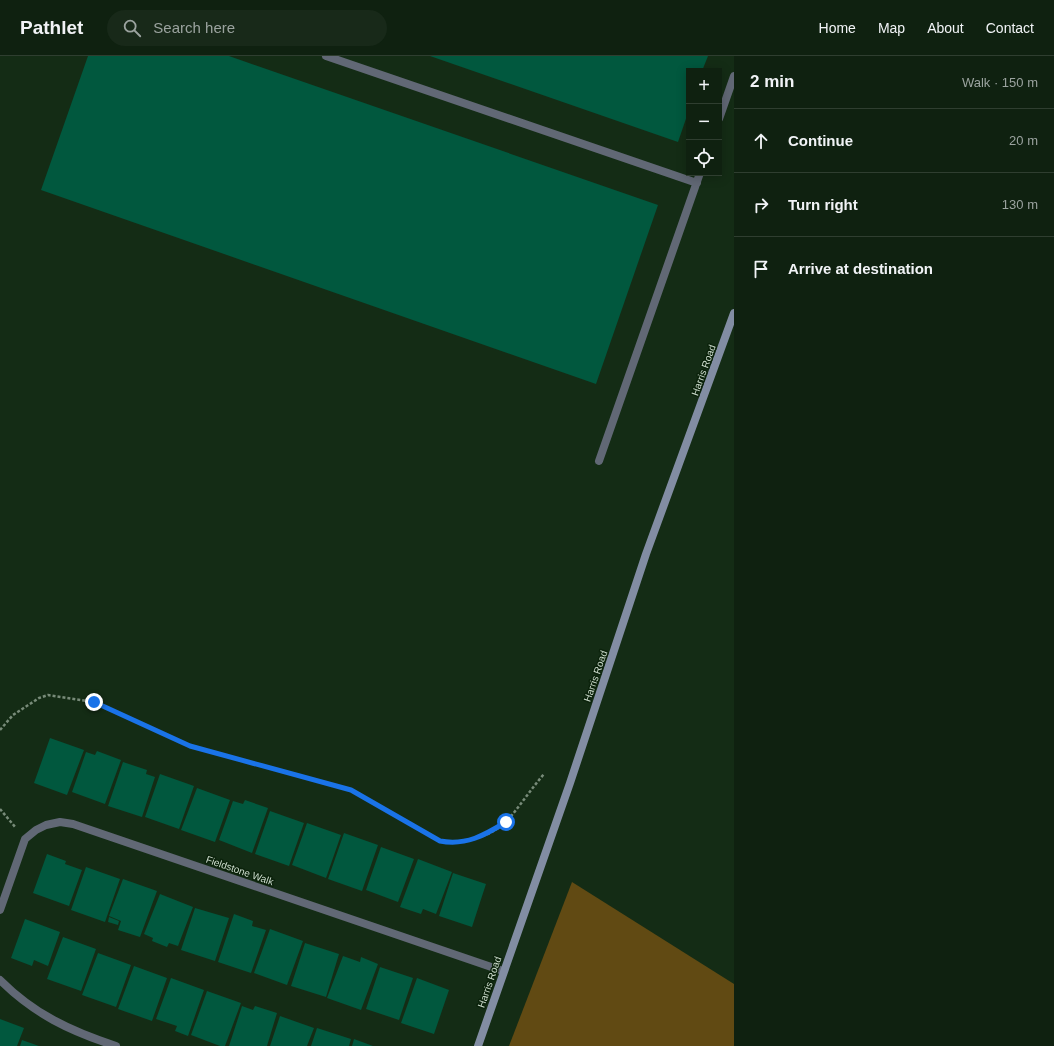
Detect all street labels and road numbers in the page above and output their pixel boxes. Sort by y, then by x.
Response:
street label: Harris Road [689,343,718,397]
street label: Harris Road [582,649,609,703]
street label: Fieldstone Walk [205,854,276,888]
street label: Harris Road [476,955,503,1009]

